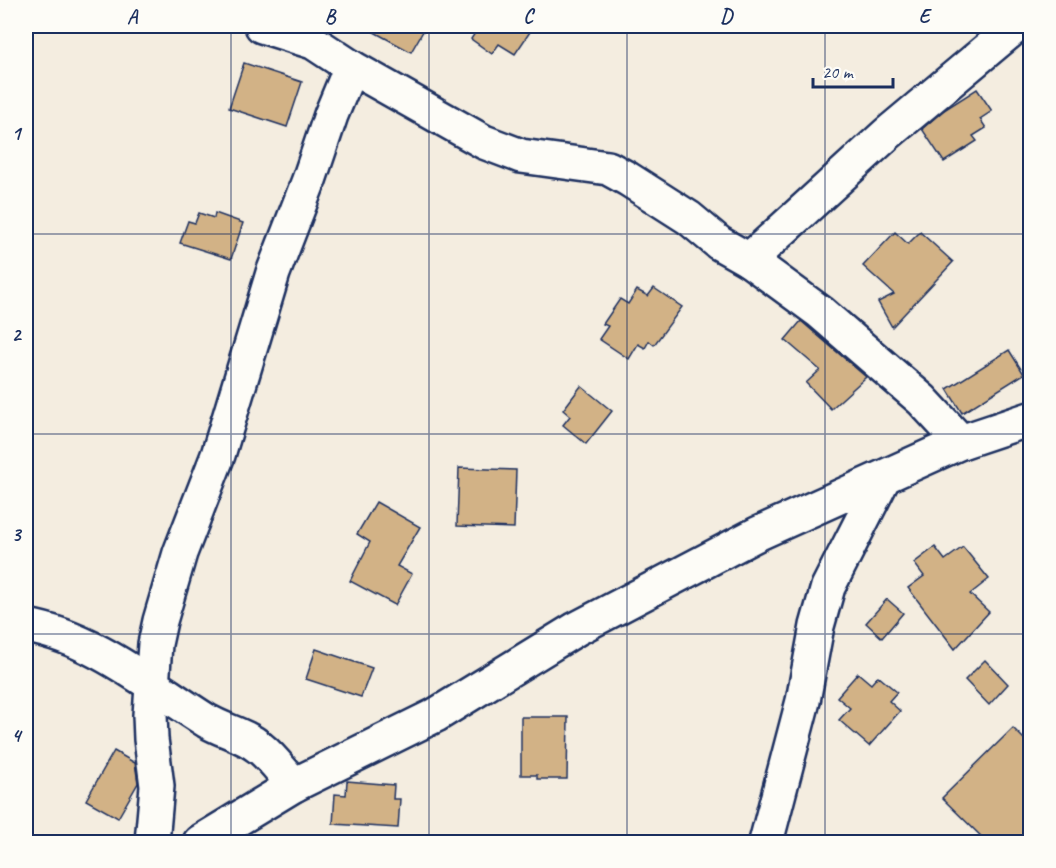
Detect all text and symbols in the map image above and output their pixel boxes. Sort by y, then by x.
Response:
text: A [127,4,139,29]
text: B [325,4,337,29]
text: C [523,4,535,29]
text: D [720,4,734,29]
text: E [919,4,933,29]
scale bar [813,51,892,89]
text: 20 m [822,61,855,83]
text: 1 [12,121,23,146]
text: 2 [12,322,23,347]
text: 3 [12,522,23,547]
text: 4 [12,723,24,748]

